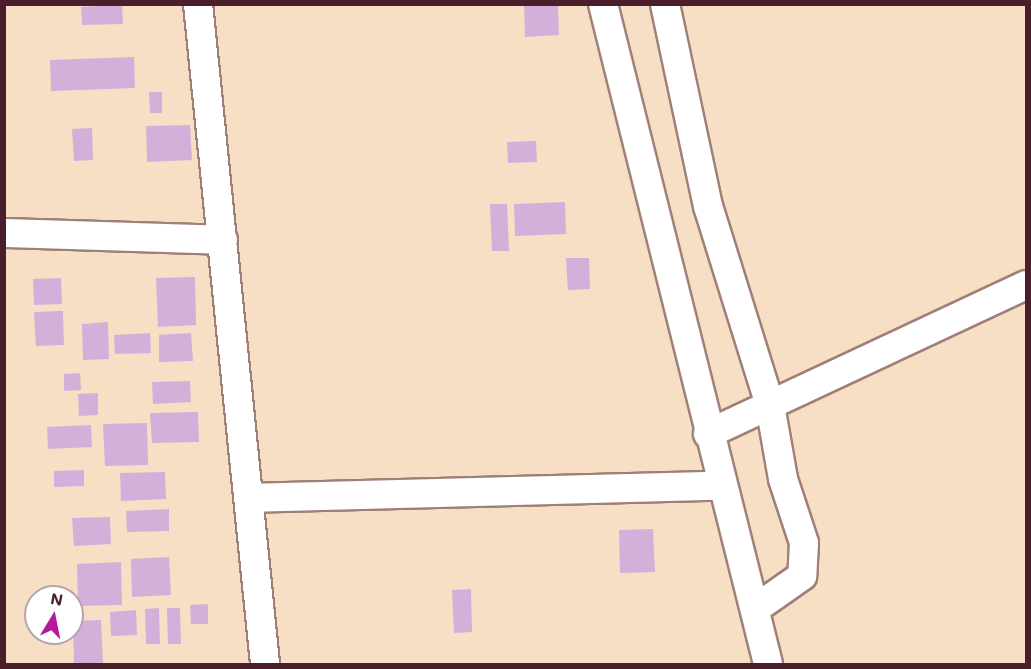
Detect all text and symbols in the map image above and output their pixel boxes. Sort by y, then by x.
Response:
north arrow [24,585,84,645]
text: N [49,587,65,610]

